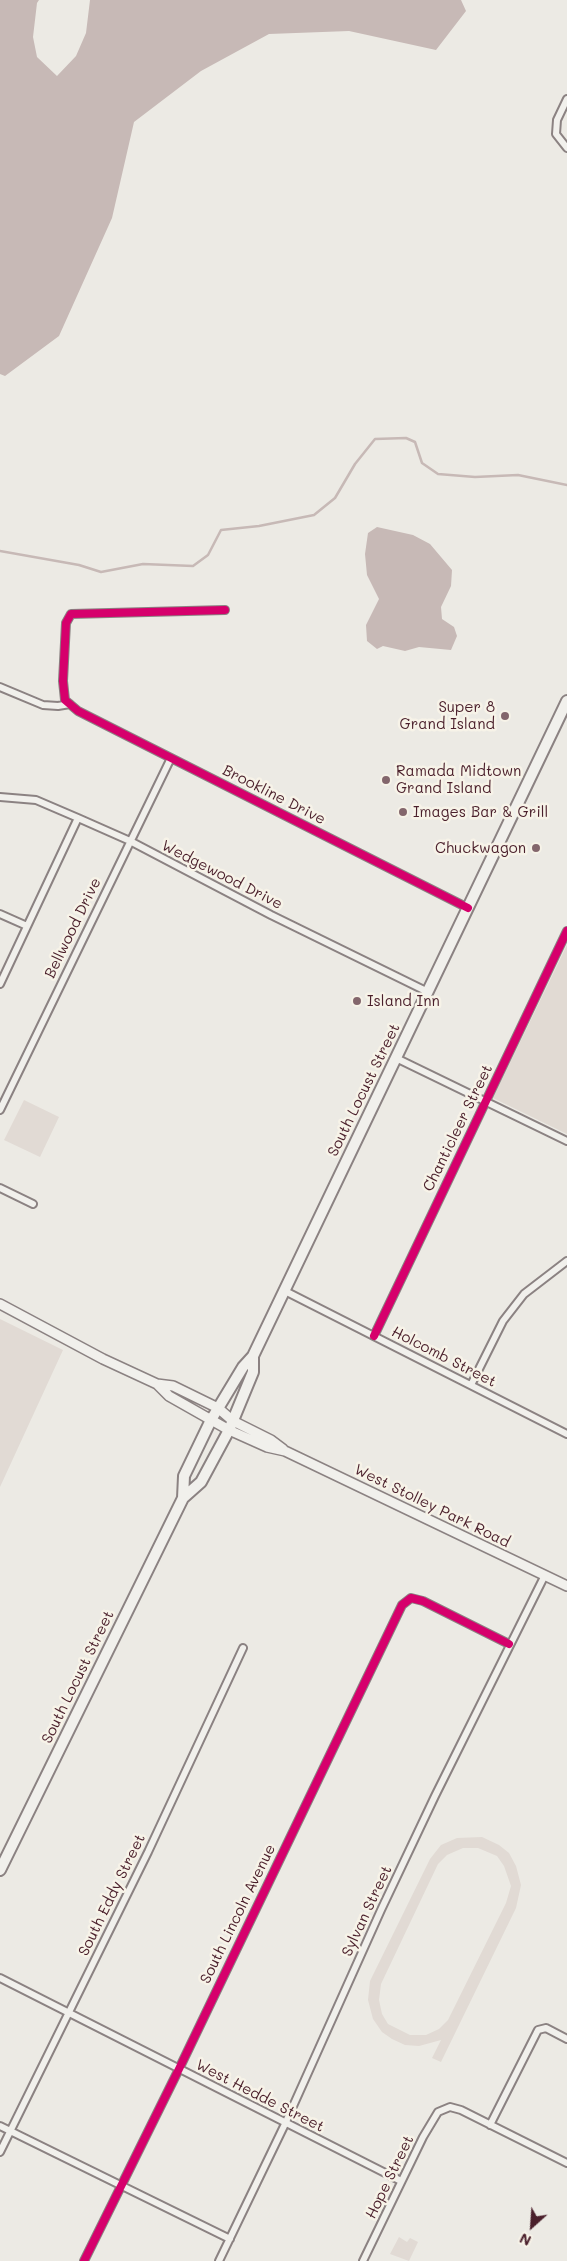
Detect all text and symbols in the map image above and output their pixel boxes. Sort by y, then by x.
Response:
place label: Super 8 Grand Island [400,698,495,733]
marker: Super 8 Grand Island [499,710,511,722]
street label: Brookline Drive [220,761,328,829]
place label: Ramada Midtown Grand Island [396,762,521,797]
marker: Ramada Midtown Grand Island [380,774,392,786]
place label: Images Bar & Grill [413,803,548,821]
marker: Images Bar & Grill [397,806,409,818]
street label: Wedgewood Drive [159,837,285,913]
place label: Chuckwagon [435,839,526,857]
marker: Chuckwagon [530,842,542,854]
street label: Bellwood Drive [41,875,105,981]
place label: Island Inn [367,992,440,1010]
marker: Island Inn [351,995,363,1007]
street label: South Locust Street [324,1021,404,1159]
street label: Chanticleer Street [419,1061,497,1195]
street label: Holcomb Street [389,1323,499,1391]
street label: West Stolley Park Road [351,1460,513,1552]
street label: South Locust Street [38,1608,118,1746]
street label: South Eddy Street [75,1831,149,1959]
street label: South Lincoln Avenue [196,1841,280,1987]
street label: Sylvan Street [338,1863,396,1959]
street label: West Hedde Street [193,2056,327,2136]
street label: Hope Street [362,2132,418,2222]
north arrow [507,2201,557,2251]
text: N [516,2229,534,2251]

